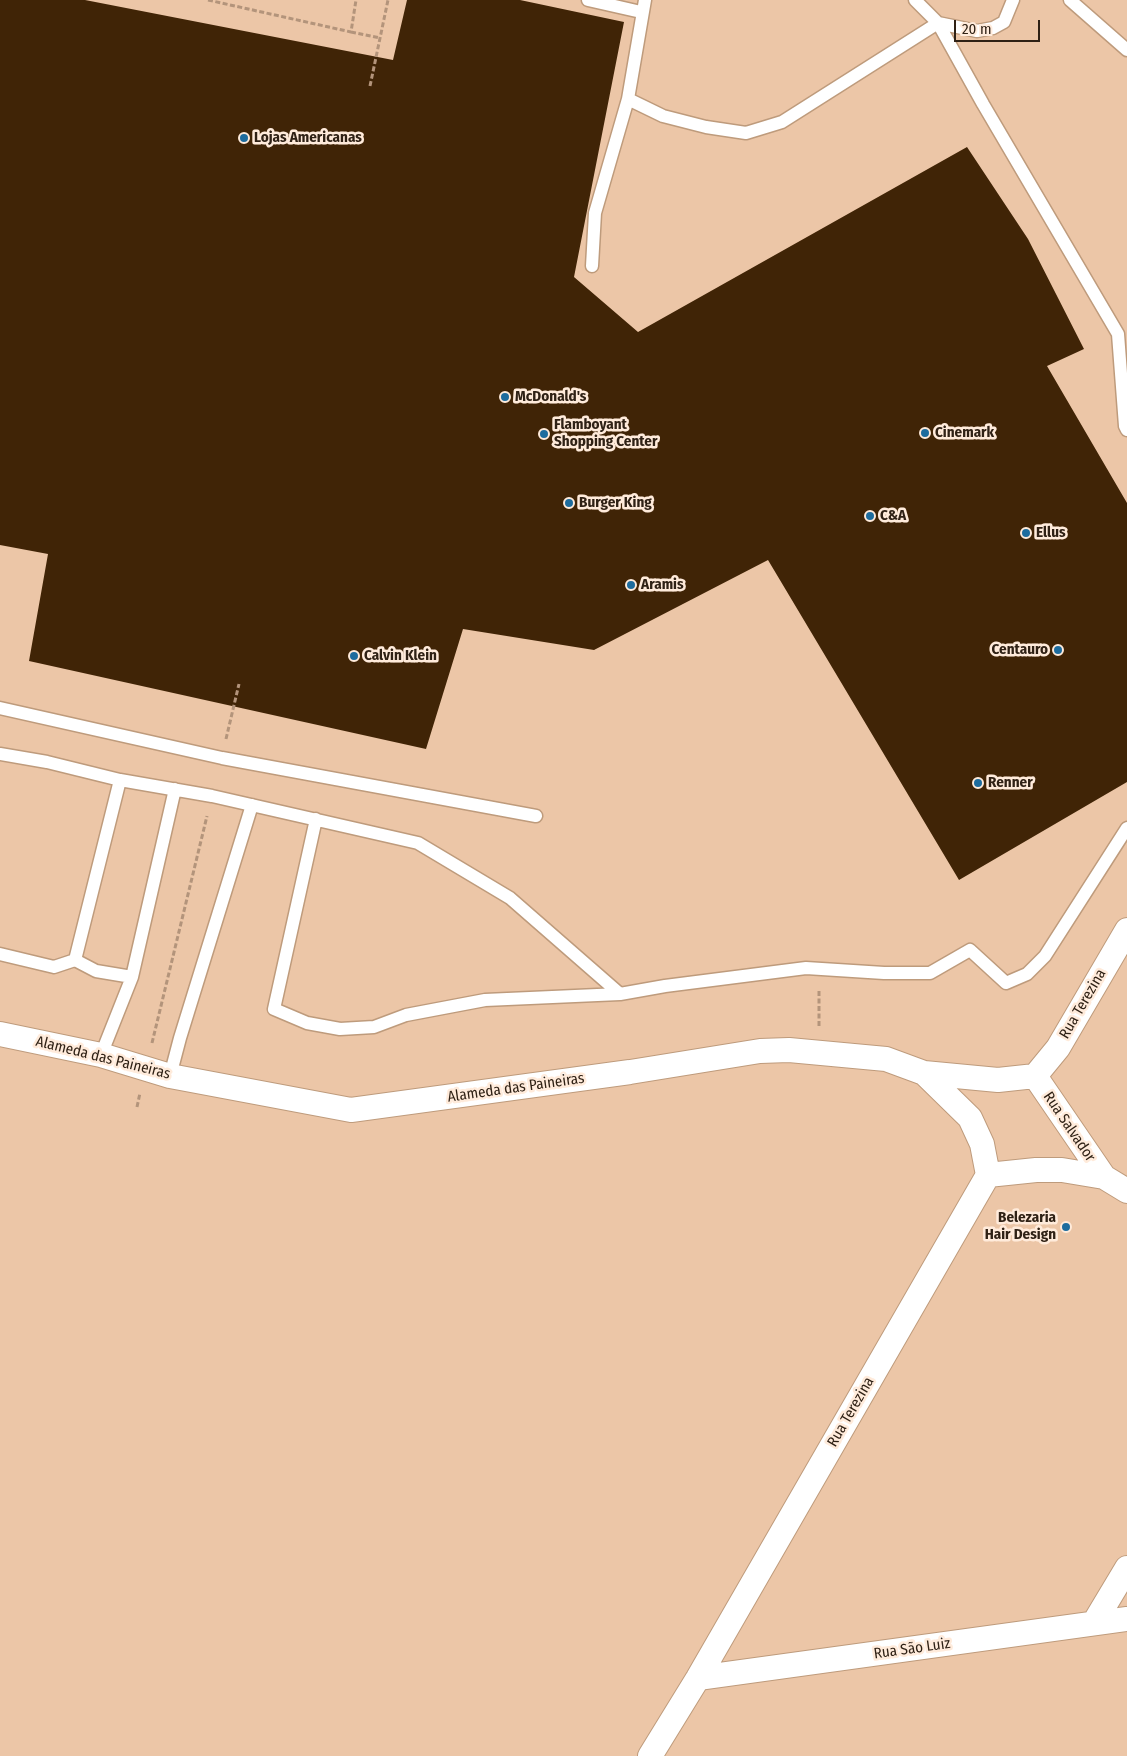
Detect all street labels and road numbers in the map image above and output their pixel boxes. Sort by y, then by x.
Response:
street label: Rua Terezina [1056,966,1110,1042]
street label: Alameda das Paineiras [34,1033,172,1083]
street label: Alameda das Paineiras [446,1069,586,1107]
street label: Rua Salvador [1039,1089,1099,1165]
street label: Rua Terezina [824,1374,878,1450]
street label: Rua São Luiz [873,1635,951,1663]

